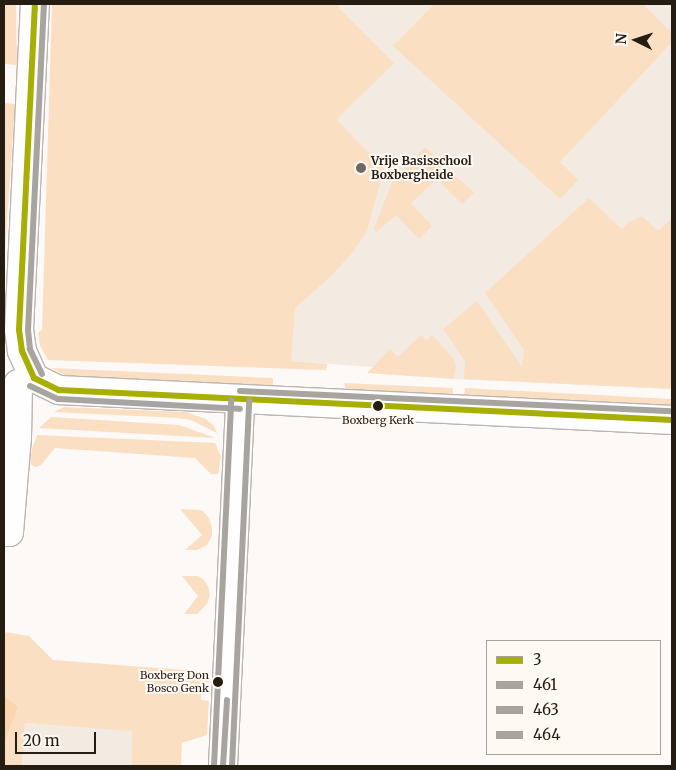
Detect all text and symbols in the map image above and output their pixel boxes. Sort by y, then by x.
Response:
north arrow [611,15,661,65]
text: N [612,33,630,45]
place label: Vrije Basisschool Boxbergheide [371,154,472,182]
marker: Vrije Basisschool Boxbergheide [355,162,367,174]
marker: Boxberg Kerk [373,401,383,411]
place label: Boxberg Kerk [342,413,414,427]
legend [486,640,661,755]
text: 3 [533,650,542,669]
place label: Boxberg Don Bosco Genk [140,669,209,695]
text: 461 [533,675,557,694]
marker: Boxberg Don Bosco Genk [213,677,223,687]
text: 463 [533,700,559,719]
scale bar [18,722,99,754]
text: 464 [533,725,560,744]
text: 20 m [23,731,60,750]

